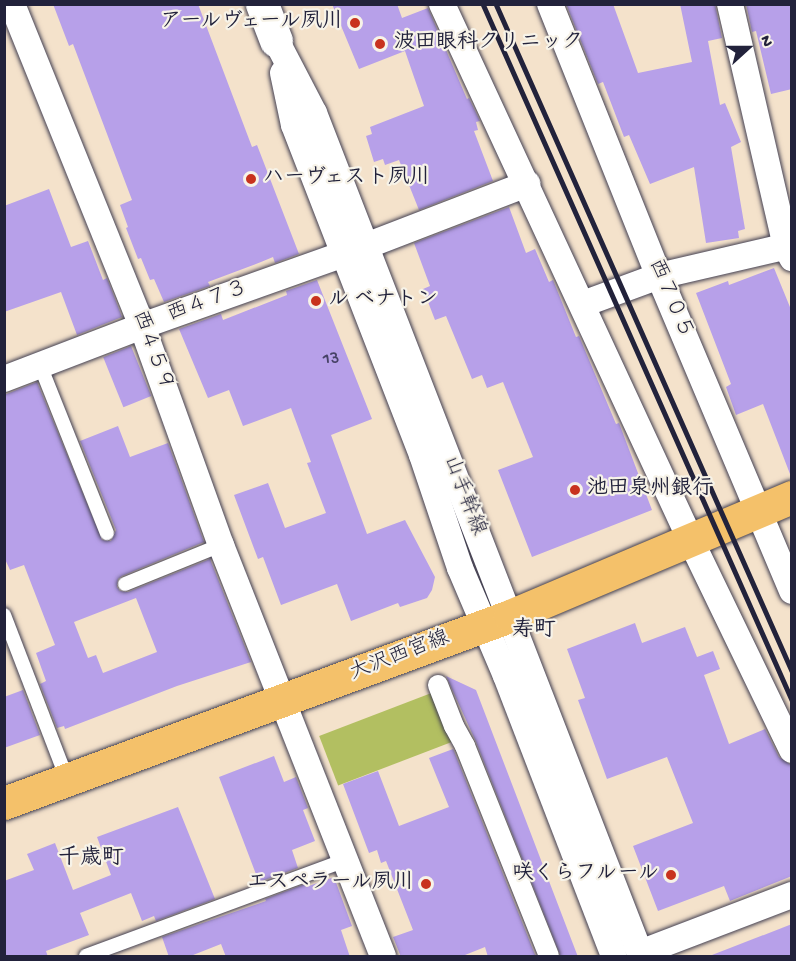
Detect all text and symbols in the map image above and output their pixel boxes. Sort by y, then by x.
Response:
place label: アールヴェール夙川 [156,10,343,36]
marker: アールヴェール夙川 [348,16,362,30]
north arrow [718,18,778,78]
place label: 波田眼科クリニック [394,31,583,57]
text: N [755,33,776,50]
marker: 波田眼科クリニック [371,35,389,53]
place label: ハーヴェスト夙川 [263,166,431,192]
marker: ハーヴェスト夙川 [244,172,258,186]
street label: 西７０５ [641,255,697,343]
street label: 西４７３ [164,277,252,329]
place label: ル ベナトン [328,288,438,314]
marker: ル ベナトン [309,294,323,308]
street label: 西４５９ [125,307,177,395]
house number: 13 [323,349,339,371]
street label: 山手幹線 [436,452,490,540]
place label: 池田泉州銀行 [587,477,713,503]
marker: 池田泉州銀行 [568,483,582,497]
district label: 寿町 [512,619,556,645]
street label: 大沢西宮線 [346,626,454,688]
district label: 千歳町 [58,847,124,873]
place label: 咲くらフルール [511,862,659,888]
marker: 咲くらフルール [664,868,678,882]
place label: エスペラール夙川 [246,871,414,897]
marker: エスペラール夙川 [419,877,433,891]

